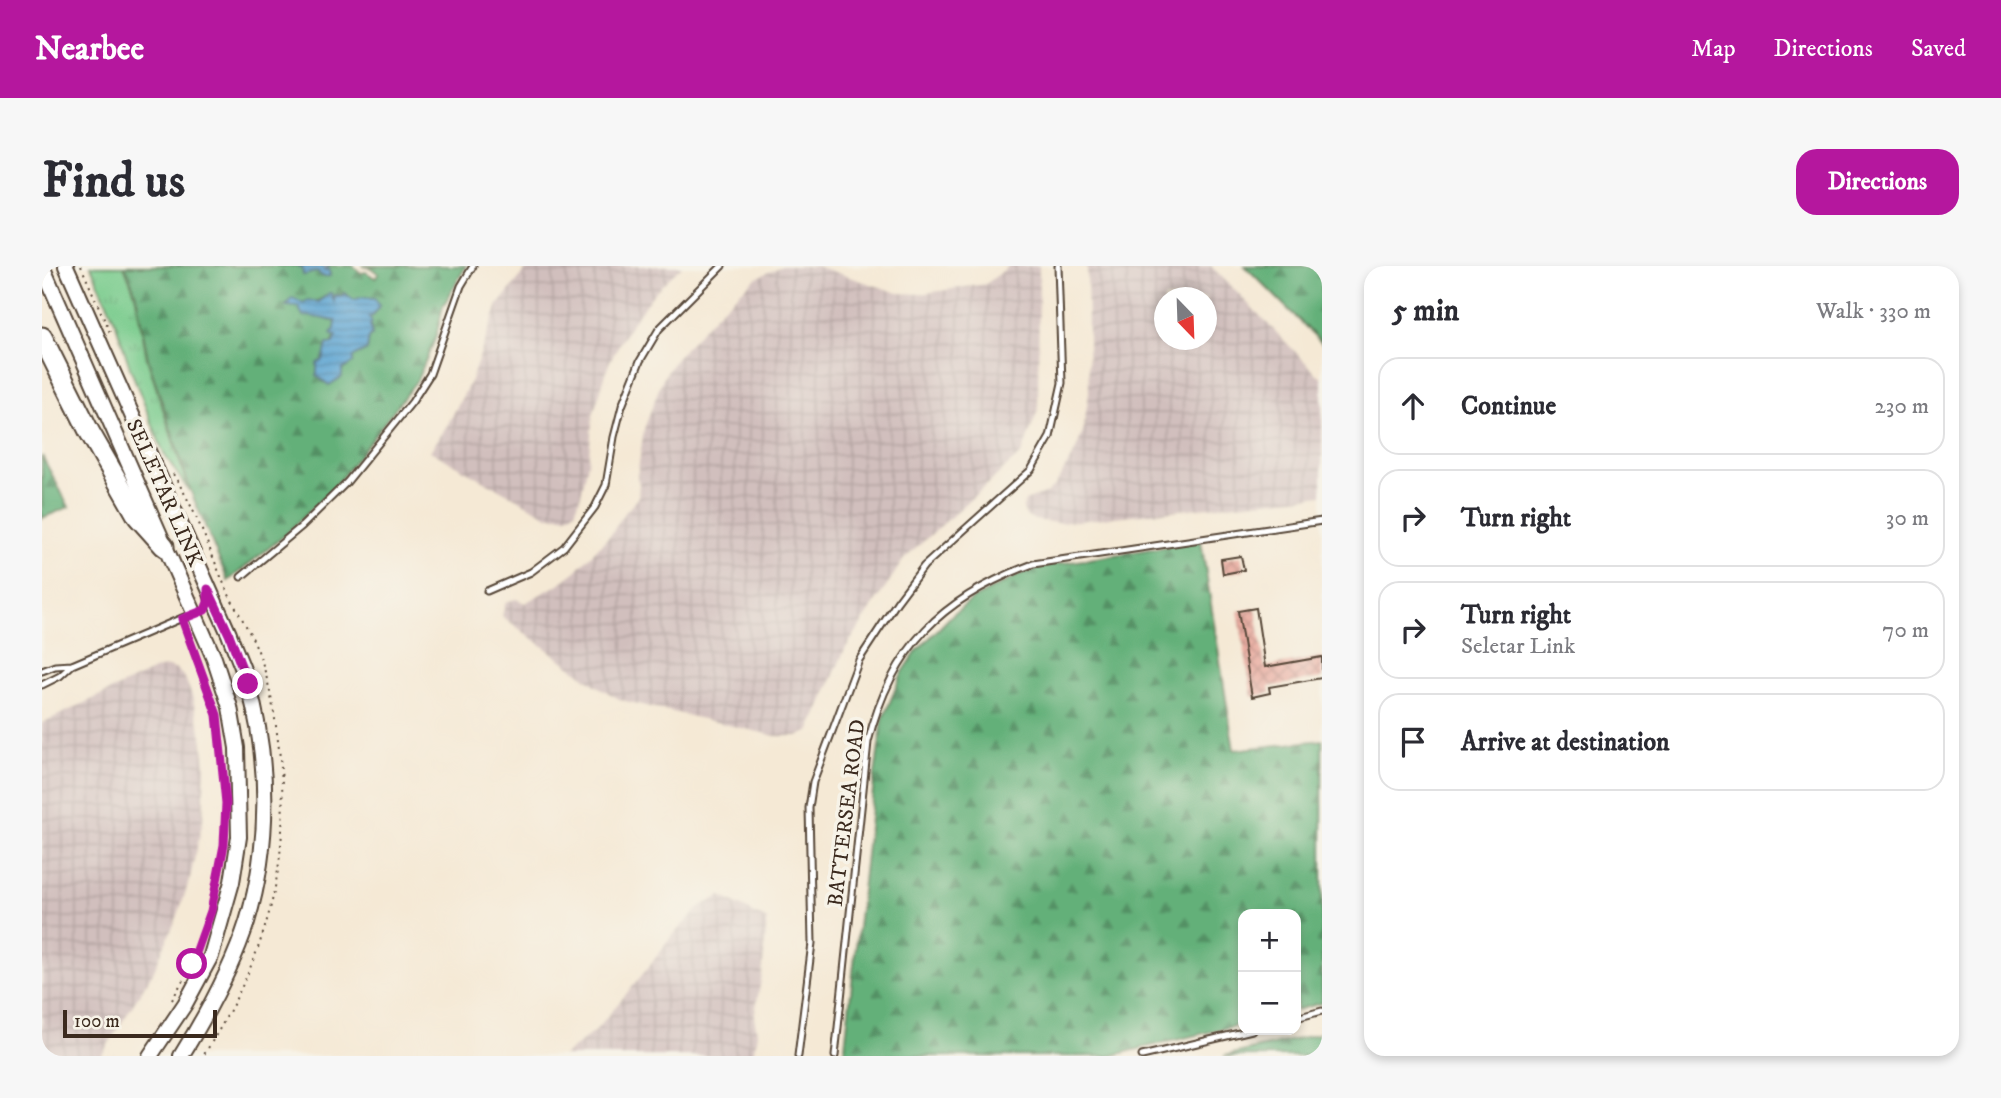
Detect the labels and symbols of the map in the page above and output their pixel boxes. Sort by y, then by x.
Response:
north arrow [1154,287,1217,350]
street label: SELETAR LINK [120,415,208,571]
route end [232,668,263,699]
street label: BATTERSEA ROAD [823,718,871,908]
route start [176,948,207,979]
scale bar [63,1007,217,1039]

